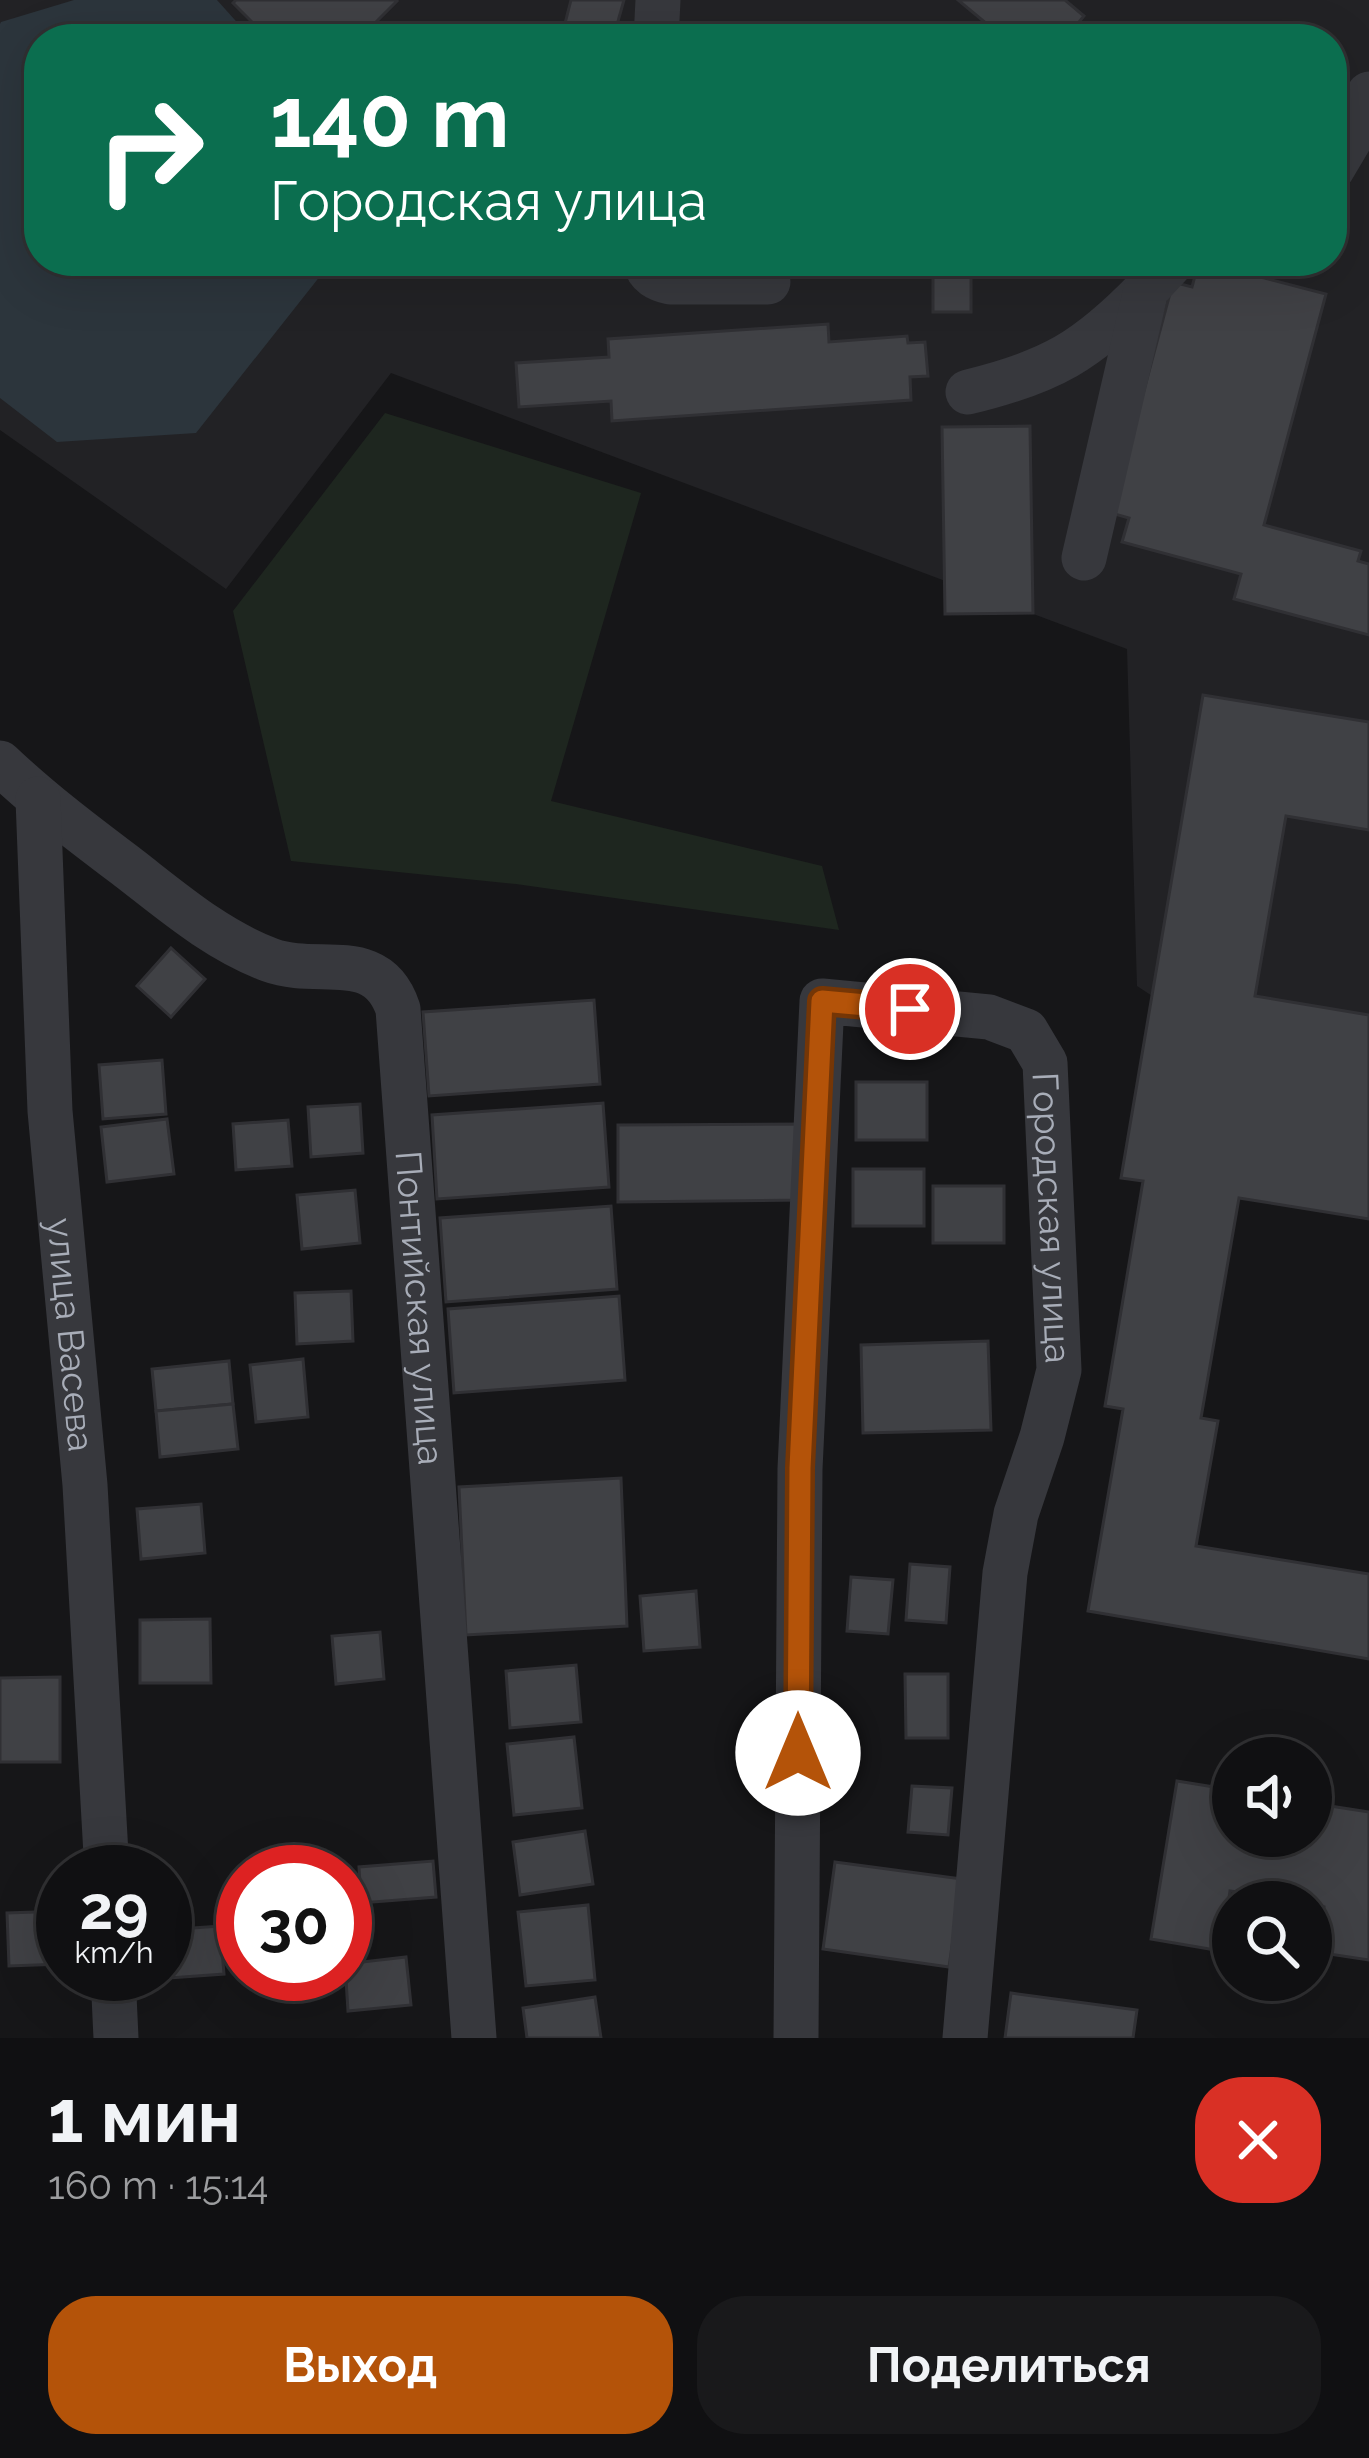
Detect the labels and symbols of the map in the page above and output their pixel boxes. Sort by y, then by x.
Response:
pin [859,958,961,1060]
street label: Городская улица [1024,1071,1080,1364]
street label: Понтийская улица [388,1149,453,1466]
street label: улица Васева [39,1216,103,1453]
position arrow [735,1690,861,1816]
speed limit sign: 30 [216,1845,372,2001]

